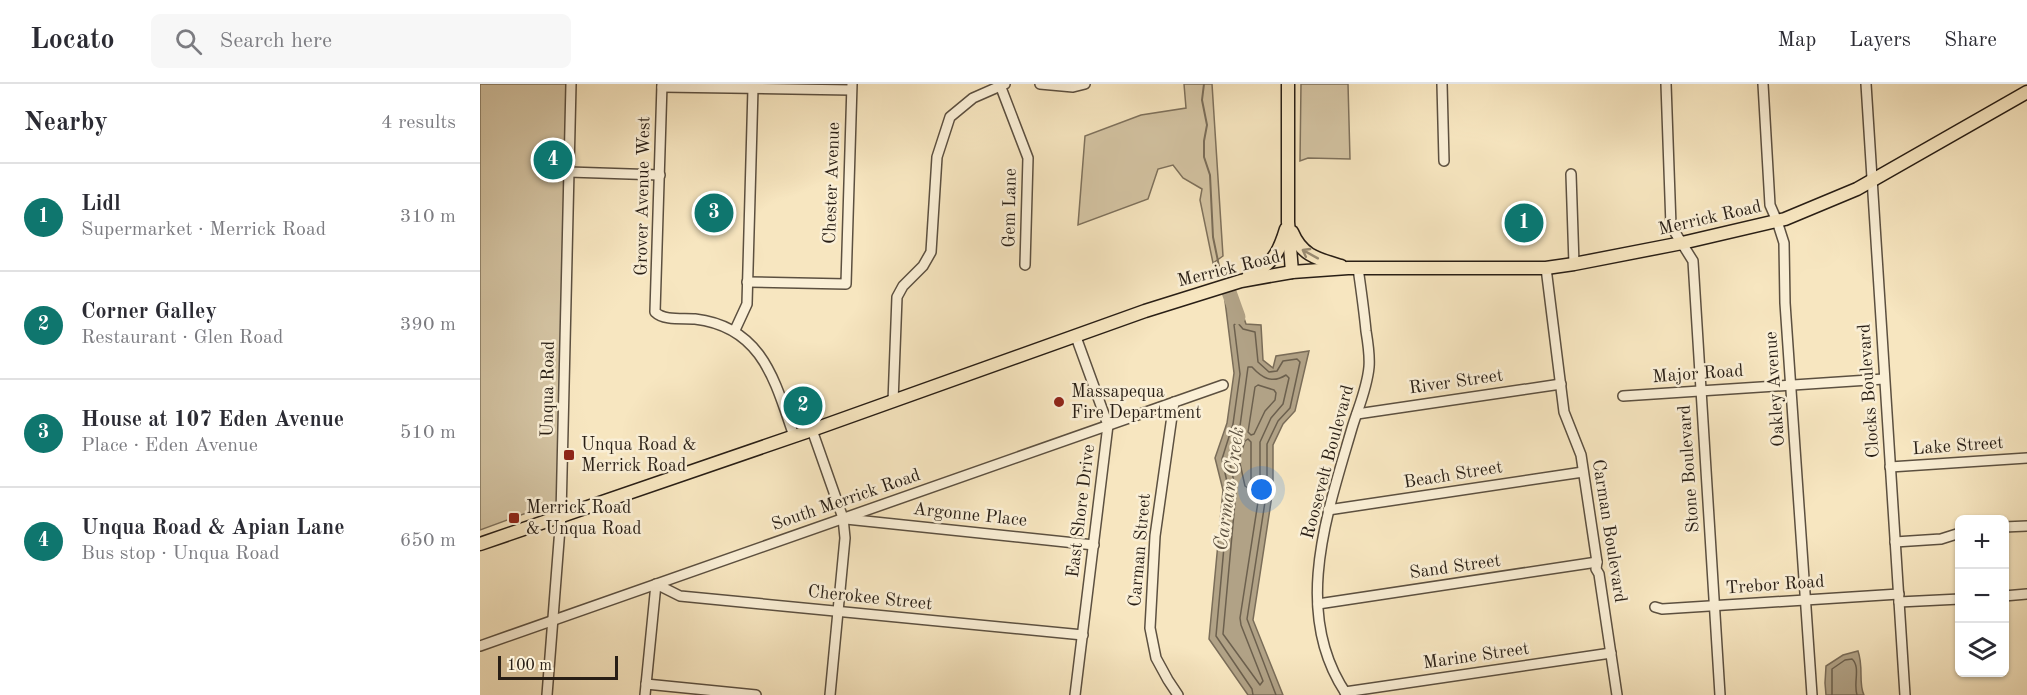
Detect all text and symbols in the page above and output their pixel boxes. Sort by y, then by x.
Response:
search box [151,14,571,68]
icon: search [172,25,205,58]
text: Locato [30,27,115,55]
text: Search here [220,30,332,52]
text: Map [1777,30,1816,51]
text: Layers [1849,30,1911,51]
text: Share [1944,30,1997,51]
text: Nearby [24,110,108,136]
text: 4 results [381,113,456,133]
street label: Grover Avenue West [633,116,653,276]
street label: Chester Avenue [821,122,843,244]
pin: 4 [534,138,572,182]
street label: Gem Lane [1000,168,1020,248]
pin: 3 [694,190,734,236]
text: Lidl [81,193,121,215]
street label: Merrick Road [1657,197,1763,239]
pin: 1 [1504,200,1544,246]
text: 1 [38,207,49,227]
text: 310 m [400,207,456,227]
text: Supermarket · Merrick Road [81,220,326,240]
street label: Merrick Road [1176,248,1282,290]
one-way arrow [1302,248,1320,259]
text: Corner Galley [81,301,217,323]
text: 2 [38,315,49,335]
text: 390 m [400,315,456,335]
street label: Clocks Boulevard [1855,323,1883,459]
text: Restaurant · Glen Road [81,328,283,348]
street label: Oakley Avenue [1762,331,1788,447]
street label: Unqua Road [538,341,558,437]
street label: Major Road [1652,362,1744,386]
street label: River Street [1408,366,1504,398]
place label: Massapequa Fire Department [1071,383,1202,422]
street label: Roosevelt Boulevard [1299,383,1357,541]
pin: 2 [784,384,822,428]
marker: Massapequa Fire Department [1052,395,1066,409]
street label: Stone Boulevard [1676,404,1702,534]
text: House at 107 Eden Avenue [81,409,344,431]
text: 3 [38,423,49,443]
text: 510 m [400,423,456,443]
water label: Carman Creek [1211,426,1249,552]
street label: Lake Street [1912,434,2004,458]
text: Place · Eden Avenue [81,436,258,456]
place label: Unqua Road & Merrick Road [581,436,697,475]
street label: East Shore Drive [1064,443,1098,579]
marker: Unqua Road & Merrick Road [562,448,576,462]
street label: Beach Street [1402,458,1504,492]
street label: Carman Boulevard [1589,458,1629,604]
street label: South Merrick Road [769,466,923,534]
your location [1247,475,1276,504]
street label: Carman Street [1126,492,1154,608]
place label: Merrick Road & Unqua Road [526,499,642,538]
street label: Argonne Place [912,500,1028,530]
marker: Merrick Road & Unqua Road [507,511,521,525]
map controls [1955,515,2009,677]
button: + [1955,515,2009,569]
text: Unqua Road & Apian Lane [81,517,345,539]
text: 4 [38,531,49,551]
text: 650 m [400,531,456,551]
text: Bus stop · Unqua Road [81,544,280,564]
street label: Sand Street [1408,552,1502,582]
button: − [1955,569,2009,623]
street label: Trebor Road [1725,573,1825,597]
street label: Cherokee Street [807,583,933,613]
button: layers [1955,623,2009,677]
street label: Marine Street [1422,640,1530,672]
scale bar [498,653,618,680]
text: 100 m [507,658,552,674]

